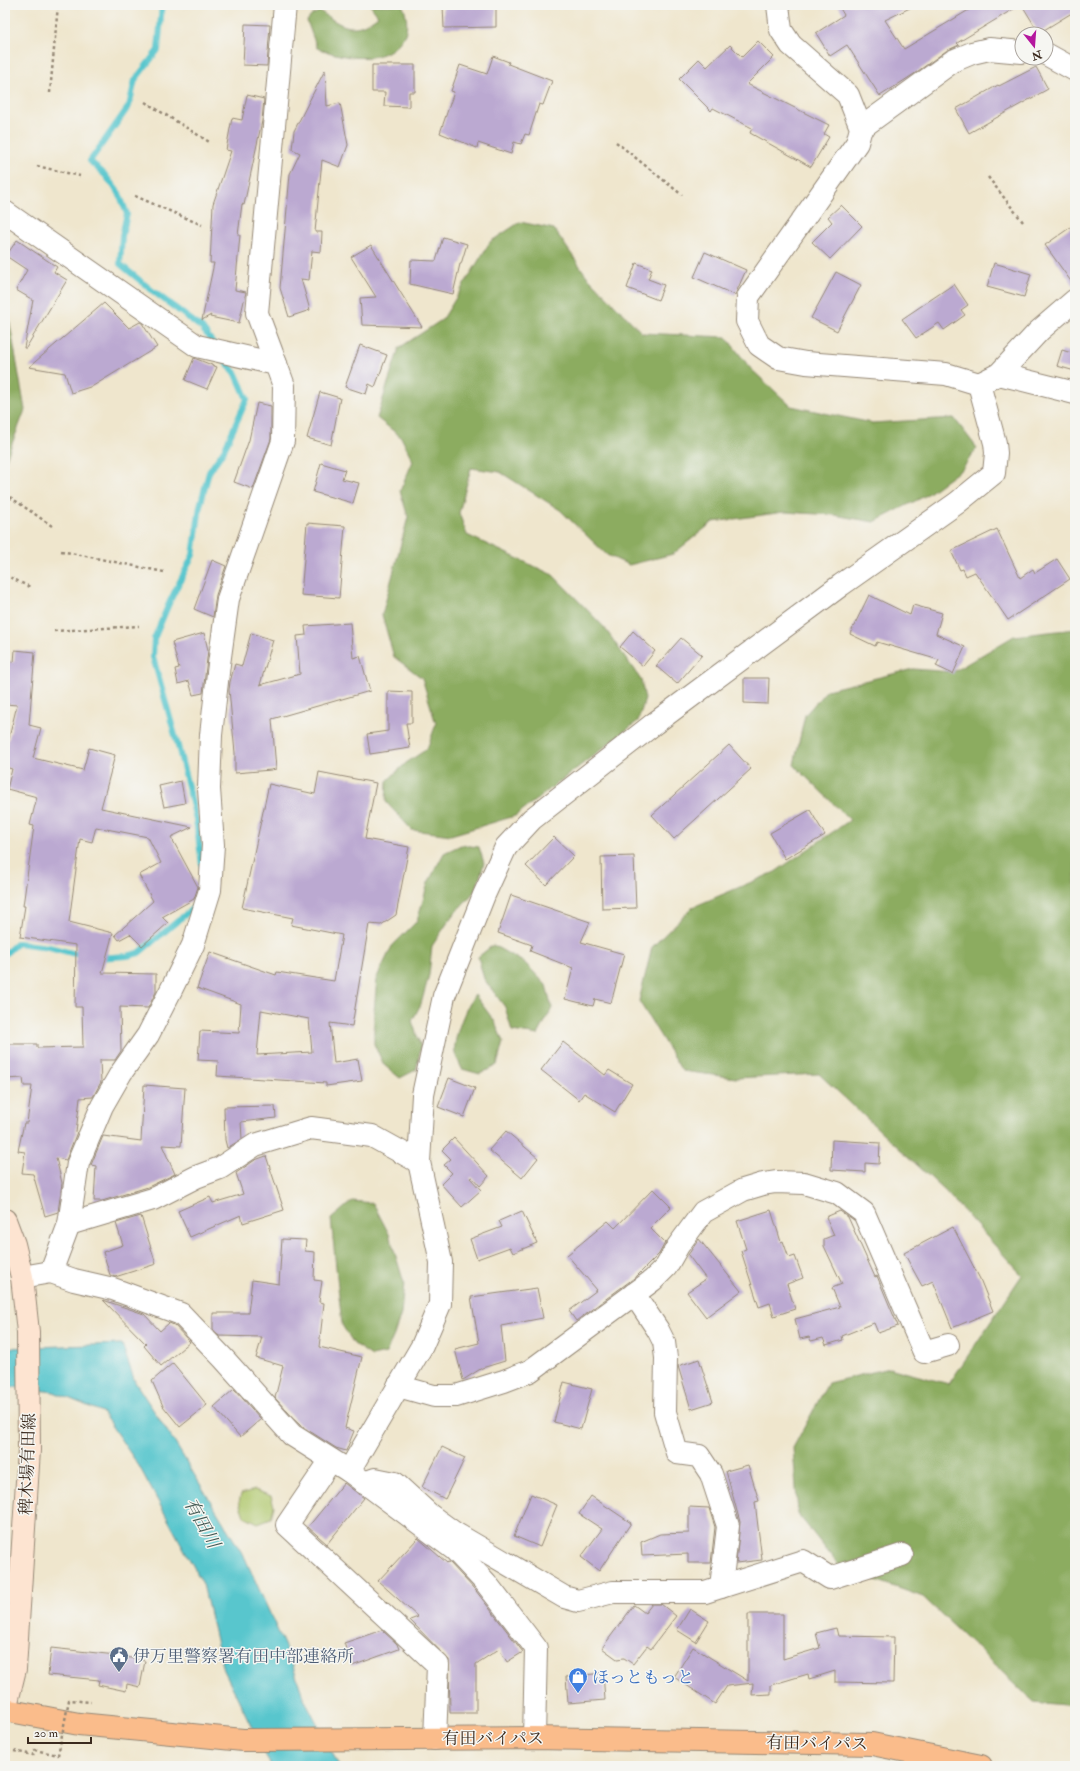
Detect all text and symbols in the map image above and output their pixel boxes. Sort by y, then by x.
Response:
north arrow [1014,26,1054,66]
text: N [1029,47,1044,63]
street label: 稗木場有田線 [15,1413,40,1515]
water label: 有田川 [178,1494,226,1554]
public building icon: 伊万里警察署有田中部連絡所 [108,1645,130,1673]
place label: 伊万里警察署有田中部連絡所 [133,1646,354,1667]
shop icon: ほっともっと [567,1666,589,1694]
place label: ほっともっと [592,1667,694,1688]
scale bar [28,1719,91,1745]
text: 20 m [34,1726,59,1741]
street label: 有田バイパス [442,1728,544,1749]
street label: 有田バイパス [766,1732,868,1755]

